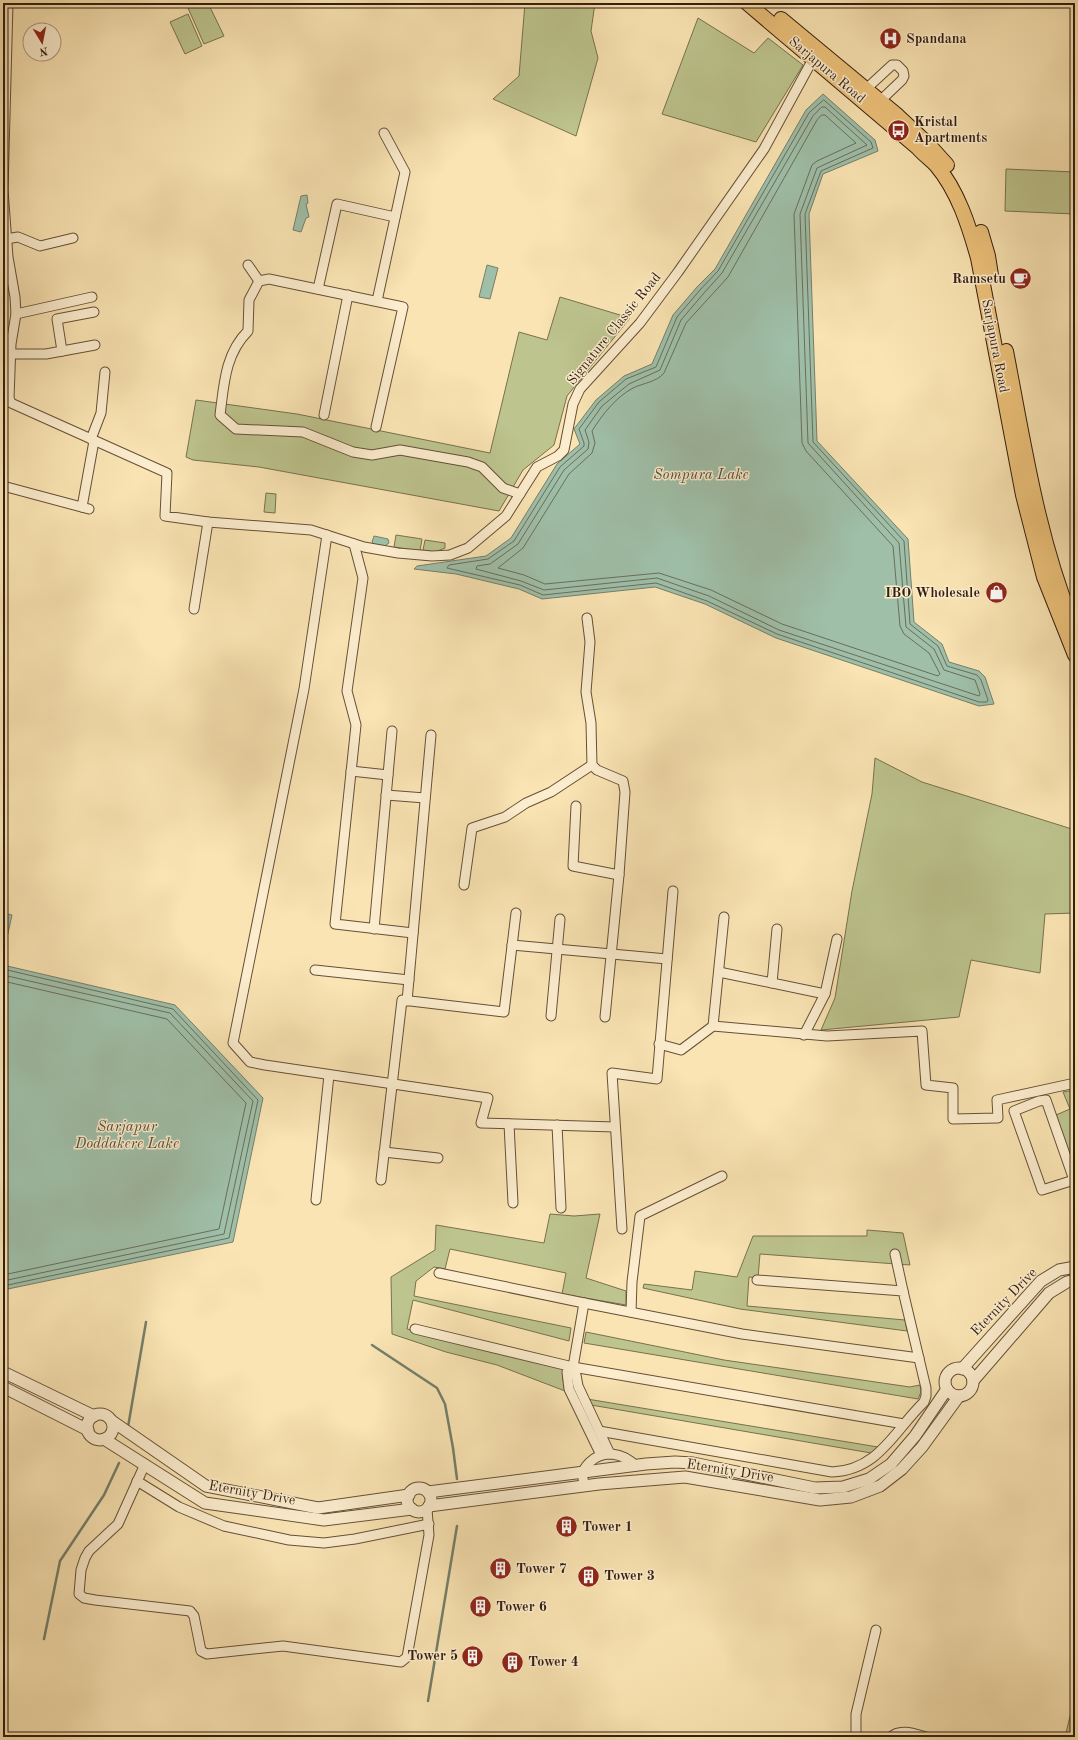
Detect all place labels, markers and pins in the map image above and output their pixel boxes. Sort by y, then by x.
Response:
hospital icon: Spandana [877,26,903,52]
place label: Spandana [906,32,967,46]
place label: Kristal Apartments [914,115,987,145]
bus stop icon: Kristal Apartments [886,117,912,143]
cafe icon: Ramsetu [1008,266,1034,292]
place label: Ramsetu [952,272,1006,286]
shop icon: IBO Wholesale [983,580,1009,606]
place label: IBO Wholesale [885,586,980,600]
building icon: Tower 1 [553,1514,579,1540]
place label: Tower 1 [582,1520,633,1534]
building icon: Tower 7 [488,1556,514,1582]
place label: Tower 7 [516,1562,567,1576]
building icon: Tower 3 [575,1563,601,1589]
place label: Tower 3 [604,1569,655,1583]
building icon: Tower 6 [468,1594,494,1620]
place label: Tower 6 [496,1600,547,1614]
building icon: Tower 5 [460,1643,486,1669]
place label: Tower 5 [407,1649,458,1663]
building icon: Tower 4 [499,1649,525,1675]
place label: Tower 4 [528,1655,579,1669]

